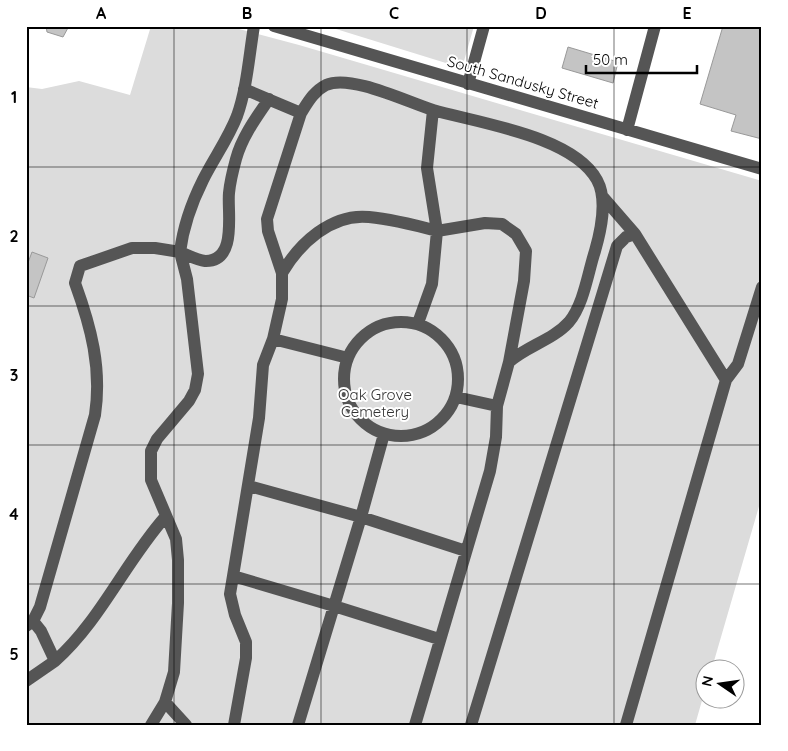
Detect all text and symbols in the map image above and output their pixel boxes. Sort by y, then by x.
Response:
text: A [96,3,107,23]
text: B [242,3,252,23]
text: C [389,3,399,23]
text: D [535,3,547,23]
text: E [682,3,692,23]
scale bar [586,42,697,74]
text: 50 m [593,50,628,69]
street label: South Sandusky Street [445,51,601,113]
text: 1 [11,87,17,107]
text: 2 [9,226,19,246]
text: 3 [10,365,18,385]
park label: Oak Grove Cemetery [338,385,412,421]
text: 4 [9,504,19,524]
text: 5 [9,644,19,664]
north arrow [696,658,746,708]
text: N [697,674,717,688]

